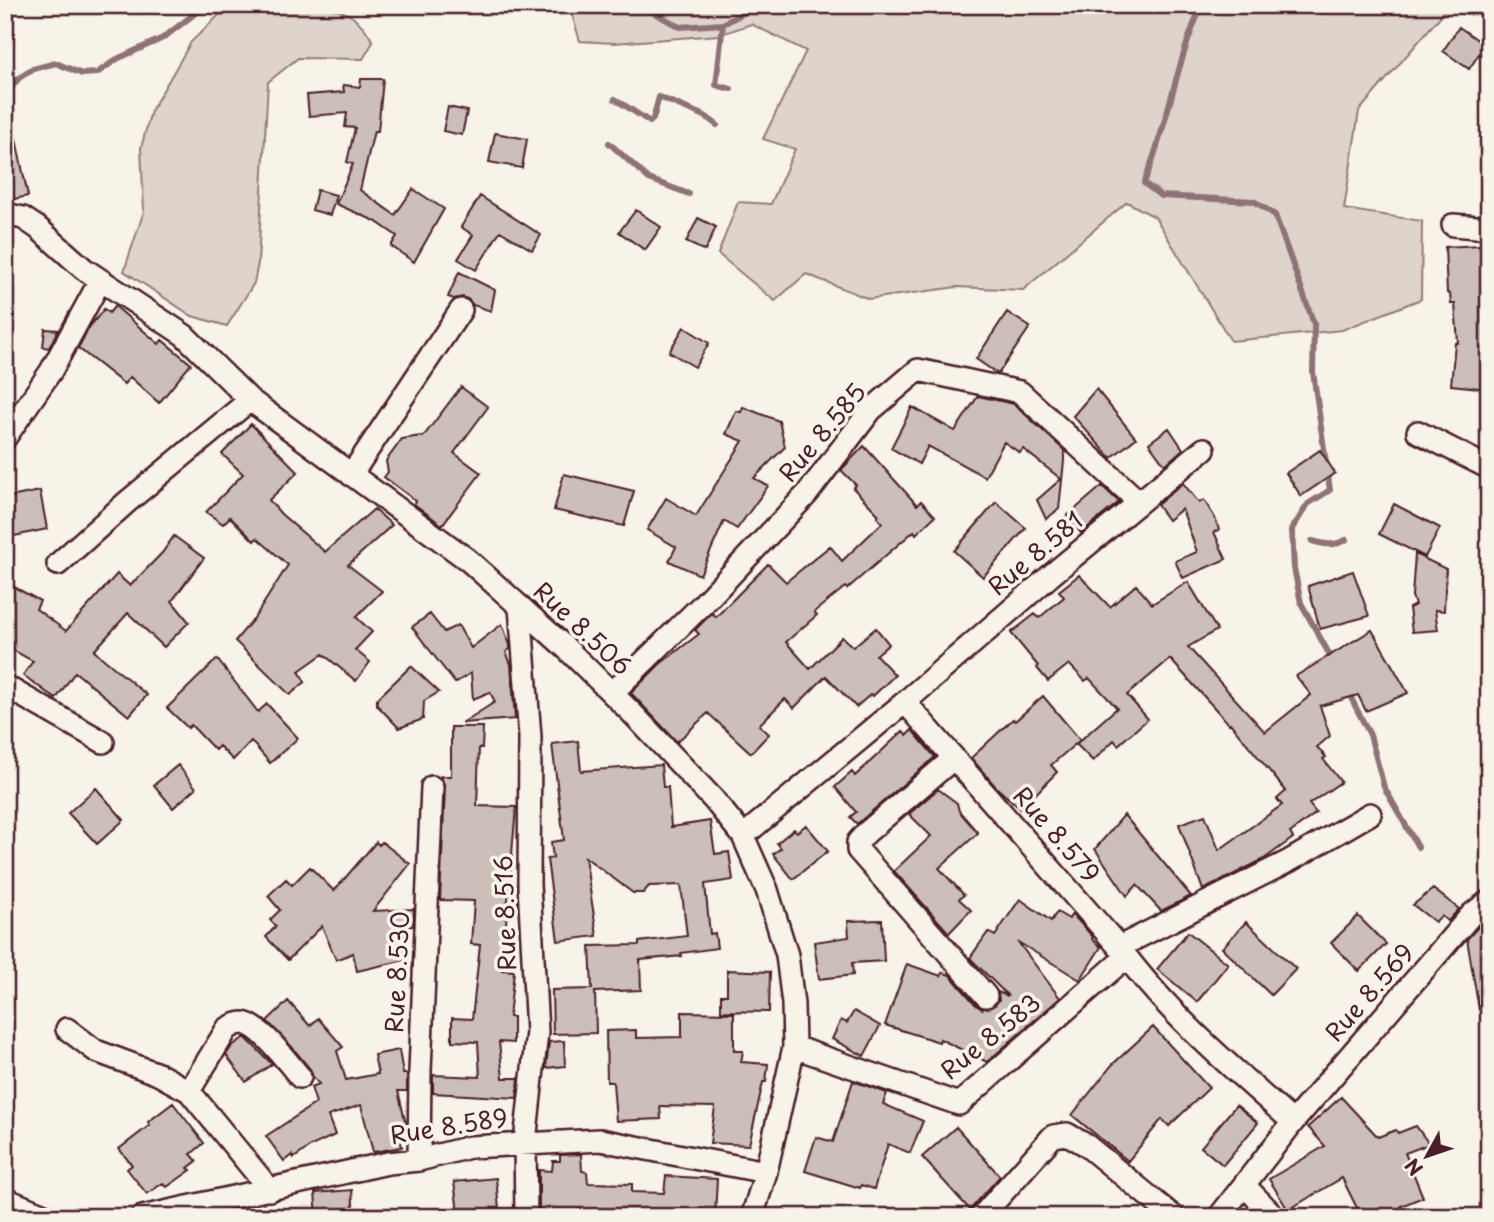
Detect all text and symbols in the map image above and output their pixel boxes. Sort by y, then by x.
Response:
street label: Rue 8.585 [769,374,874,489]
street label: Rue 8.581 [979,502,1090,603]
street label: Rue 8.506 [526,573,640,683]
street label: Rue 8.579 [1006,778,1109,889]
street label: Rue 8.516 [484,855,524,972]
street label: Rue 8.530 [375,910,417,1034]
street label: Rue 8.569 [1316,935,1421,1049]
street label: Rue 8.583 [932,984,1047,1087]
street label: Rue 8.589 [387,1098,510,1152]
north arrow [1392,1120,1462,1190]
text: N [1398,1153,1429,1182]

